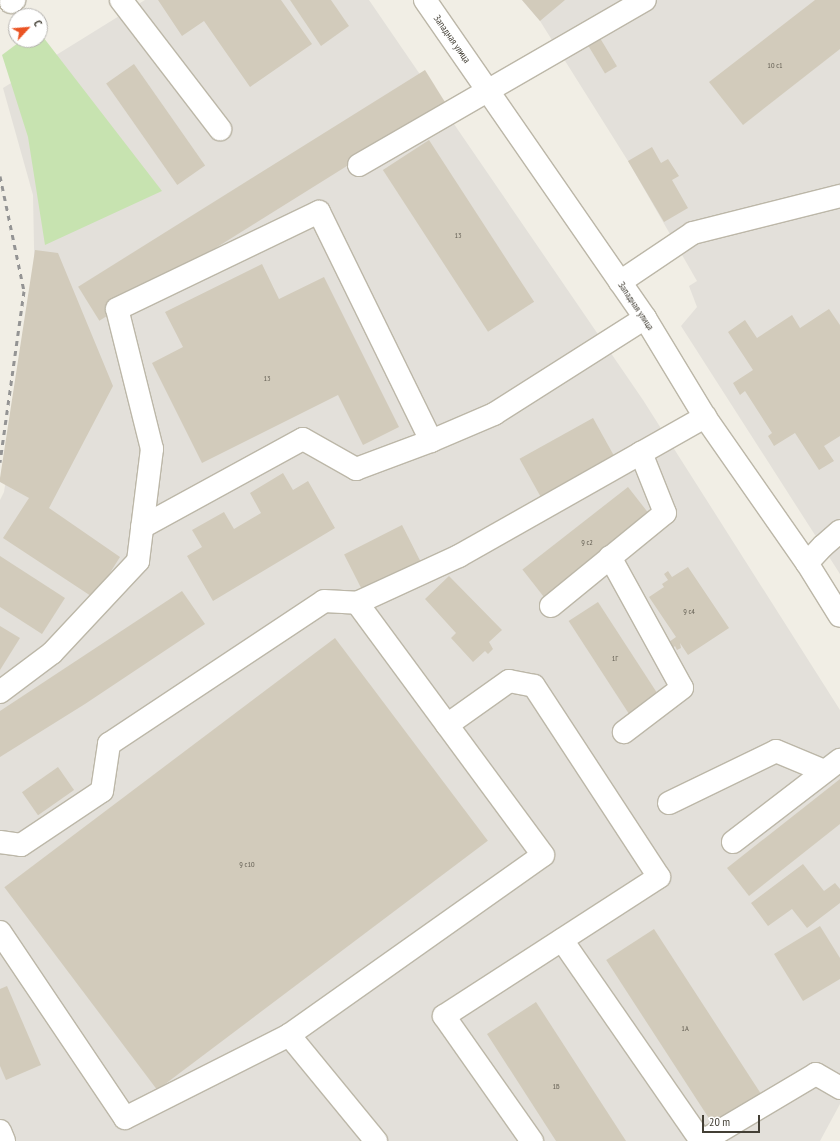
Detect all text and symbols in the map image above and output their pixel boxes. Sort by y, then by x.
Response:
north arrow [8,8,48,48]
street label: Западная улица [431,13,473,65]
text: С [30,18,45,29]
house number: 10 с1 [767,61,783,71]
house number: 13 [454,231,462,241]
street label: Западная улица [615,279,657,333]
house number: 13 [263,374,271,384]
house number: 9 с2 [581,538,593,548]
house number: 9 с4 [683,607,695,617]
house number: 1Г [612,654,618,664]
house number: 9 с10 [239,860,255,870]
house number: 1А [681,1024,689,1034]
house number: 1Б [552,1082,560,1092]
scale bar [704,1107,762,1133]
text: 20 m [709,1114,730,1129]

